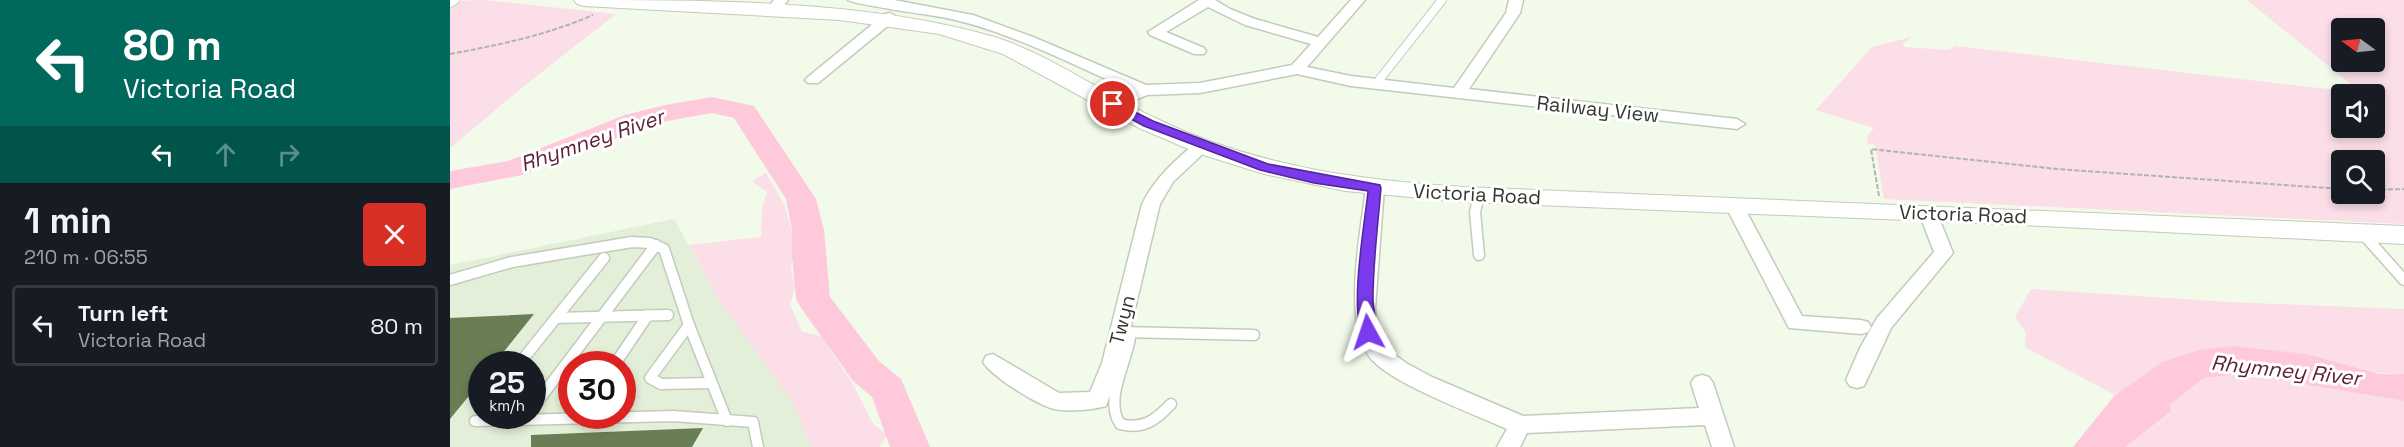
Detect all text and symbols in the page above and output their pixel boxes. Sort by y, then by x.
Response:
north arrow [2331,18,2385,72]
map controls [2331,18,2385,204]
text: 80 m [123,19,222,72]
icon: left [24,24,102,102]
text: Victoria Road [123,71,296,106]
pin [1087,78,1138,129]
button: sound [2331,84,2385,138]
icon: arrive [1096,87,1129,120]
street label: Railway View [1535,90,1661,128]
water label: Rhymney River [517,102,669,177]
icon: left [146,138,179,171]
icon: ahead [209,138,242,171]
icon: right [272,138,305,171]
button: search [2331,150,2385,204]
street label: Victoria Road [1412,178,1542,210]
text: 1 min [24,198,112,244]
street label: Victoria Road [1898,199,2028,229]
button: close [363,203,426,266]
text: 210 m · 06:55 [24,244,148,270]
street label: Twyn [1103,292,1141,348]
text: Turn left [78,299,168,327]
position arrow [1336,300,1400,364]
icon: left [27,309,60,342]
text: 80 m [371,312,423,340]
text: Victoria Road [78,327,206,353]
water label: Rhymney River [2210,349,2364,391]
speed limit sign: 30 [558,351,636,429]
text: 25 [489,363,525,402]
text: km/h [489,396,525,415]

